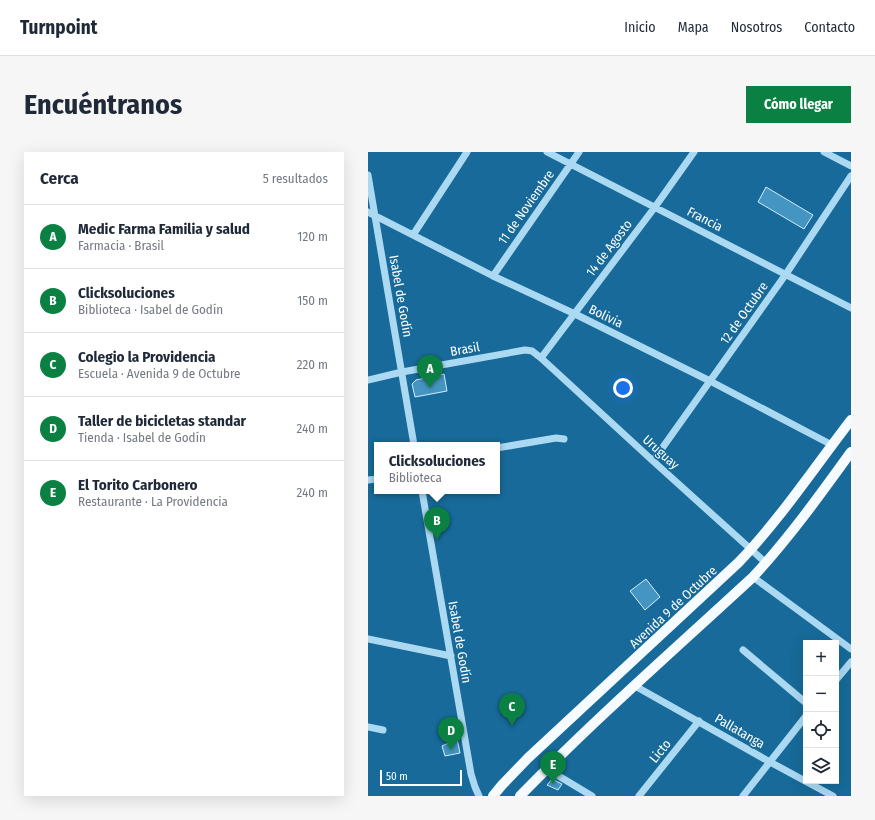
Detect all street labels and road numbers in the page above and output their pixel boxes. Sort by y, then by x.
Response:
street label: 11 de Noviembre [495,167,557,247]
street label: Francia [685,204,725,234]
street label: 14 de Agosto [583,217,635,279]
street label: Isabel de Godín [386,254,416,338]
street label: 12 de Octubre [717,279,771,347]
street label: Bolivia [586,301,626,331]
street label: Brasil [449,339,482,359]
street label: Uruguay [640,432,682,472]
street label: Avenida 9 de Octubre [626,563,720,651]
street label: Isabel de Godín [445,600,475,684]
street label: Pallatanga [712,711,768,751]
street label: Licto [646,736,674,766]

